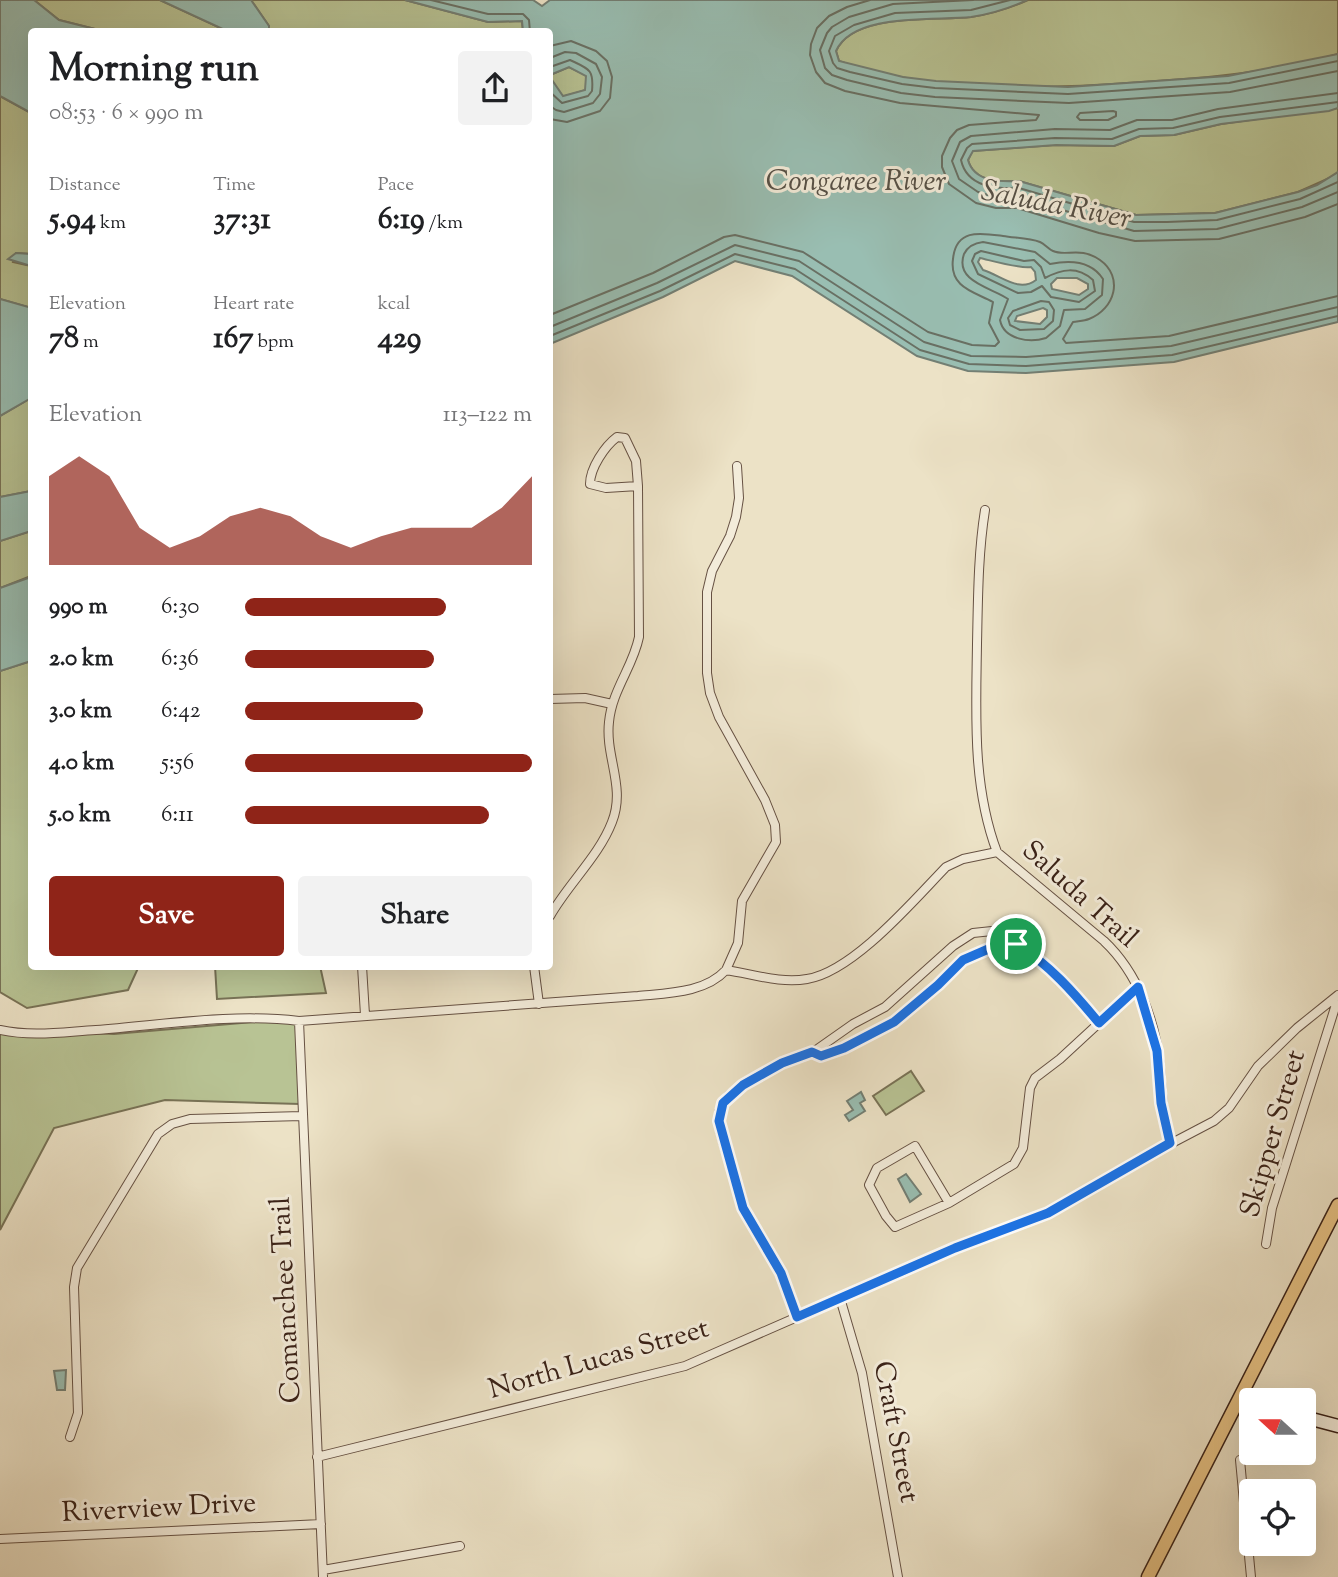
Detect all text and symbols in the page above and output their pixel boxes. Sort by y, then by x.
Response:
text: Morning run [49,44,259,98]
button: share [458,51,532,125]
text: 08:53 · 6 × 990 m [49,97,203,130]
water label: Congaree River [766,161,947,204]
water label: Saluda River [977,170,1135,242]
text: Distance [49,172,121,199]
text: Time [213,172,256,199]
text: Pace [378,172,414,199]
text: 5.94 [49,199,96,242]
text: 37:31 [213,199,271,242]
text: 6:19 [378,199,425,242]
text: km [96,210,126,237]
text: /km [425,210,463,237]
text: Elevation [49,291,126,318]
text: Heart rate [213,291,294,318]
text: kcal [378,291,410,318]
text: 78 [49,318,79,361]
text: 167 [213,318,253,361]
text: 429 [378,318,421,361]
text: m [79,329,99,356]
text: bpm [253,329,294,356]
text: Elevation [49,399,142,432]
text: 113–122 m [443,399,532,432]
text: 990 m [49,591,107,624]
text: 6:30 [161,591,199,624]
text: 2.0 km [49,643,114,676]
text: 6:36 [161,643,199,676]
text: 3.0 km [49,695,112,728]
text: 6:42 [161,695,201,728]
text: 4.0 km [49,747,114,780]
text: 5:56 [161,747,194,780]
text: 5.0 km [49,799,111,832]
text: 6:11 [161,799,194,832]
street label: Saluda Trail [1012,832,1146,958]
button: Save [49,876,284,956]
button: Share [298,876,532,956]
pin [986,914,1046,974]
icon: arrive [997,925,1035,963]
street label: Skipper Street [1231,1045,1317,1222]
street label: Comanchee Trail [262,1196,312,1404]
street label: North Lucas Street [484,1309,714,1411]
street label: Craft Street [862,1358,928,1506]
north arrow [1239,1388,1316,1465]
map controls [1239,1388,1316,1556]
button: locate [1239,1479,1316,1556]
street label: Riverview Drive [61,1484,257,1534]

